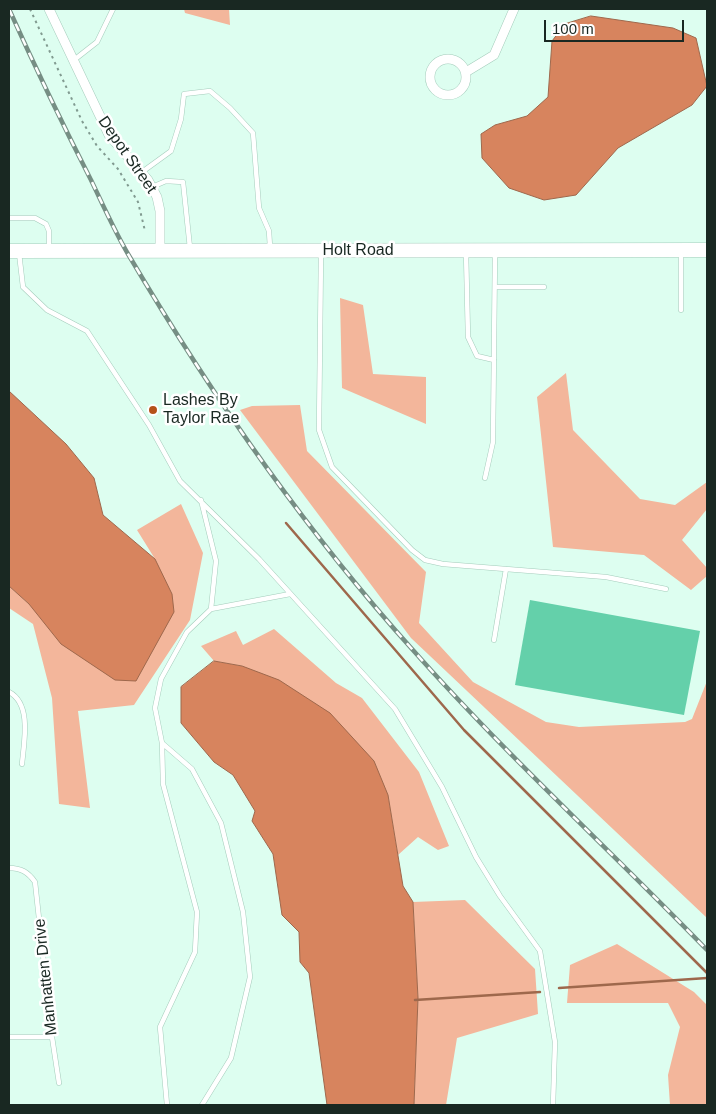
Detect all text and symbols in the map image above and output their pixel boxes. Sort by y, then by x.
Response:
scale bar [546,10,686,42]
text: 100 m [552,20,594,37]
street label: Depot Street [93,113,161,197]
street label: Holt Road [322,241,394,261]
place label: Lashes By Taylor Rae [163,391,239,429]
marker: Lashes By Taylor Rae [147,404,159,416]
street label: Manhatten Drive [30,918,62,1036]

